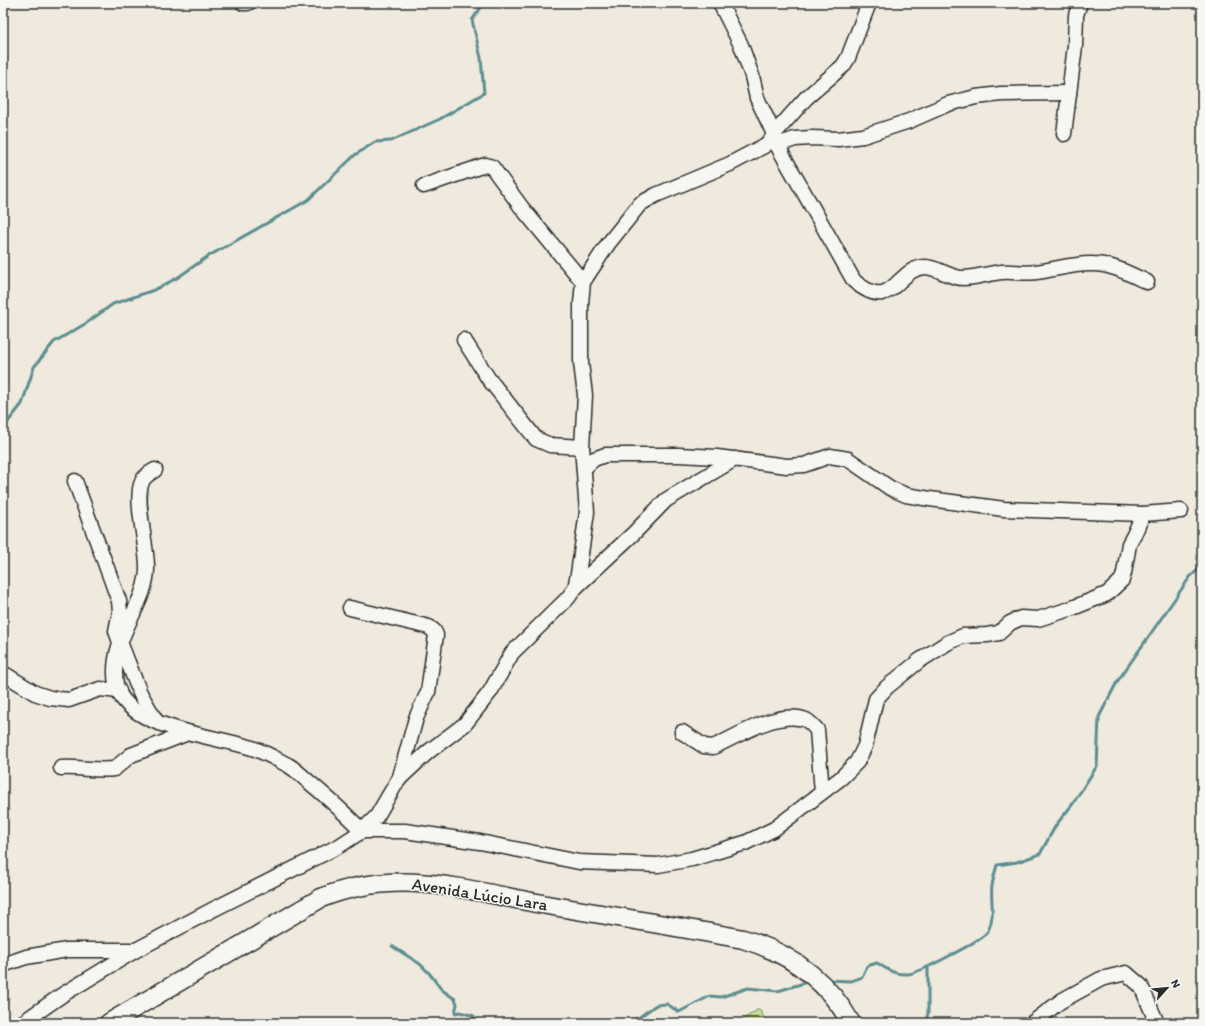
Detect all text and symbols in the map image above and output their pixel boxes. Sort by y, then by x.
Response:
street label: Avenida Lúcio Lara [411,873,549,915]
north arrow [1147,968,1187,1008]
text: N [1168,977,1183,990]

